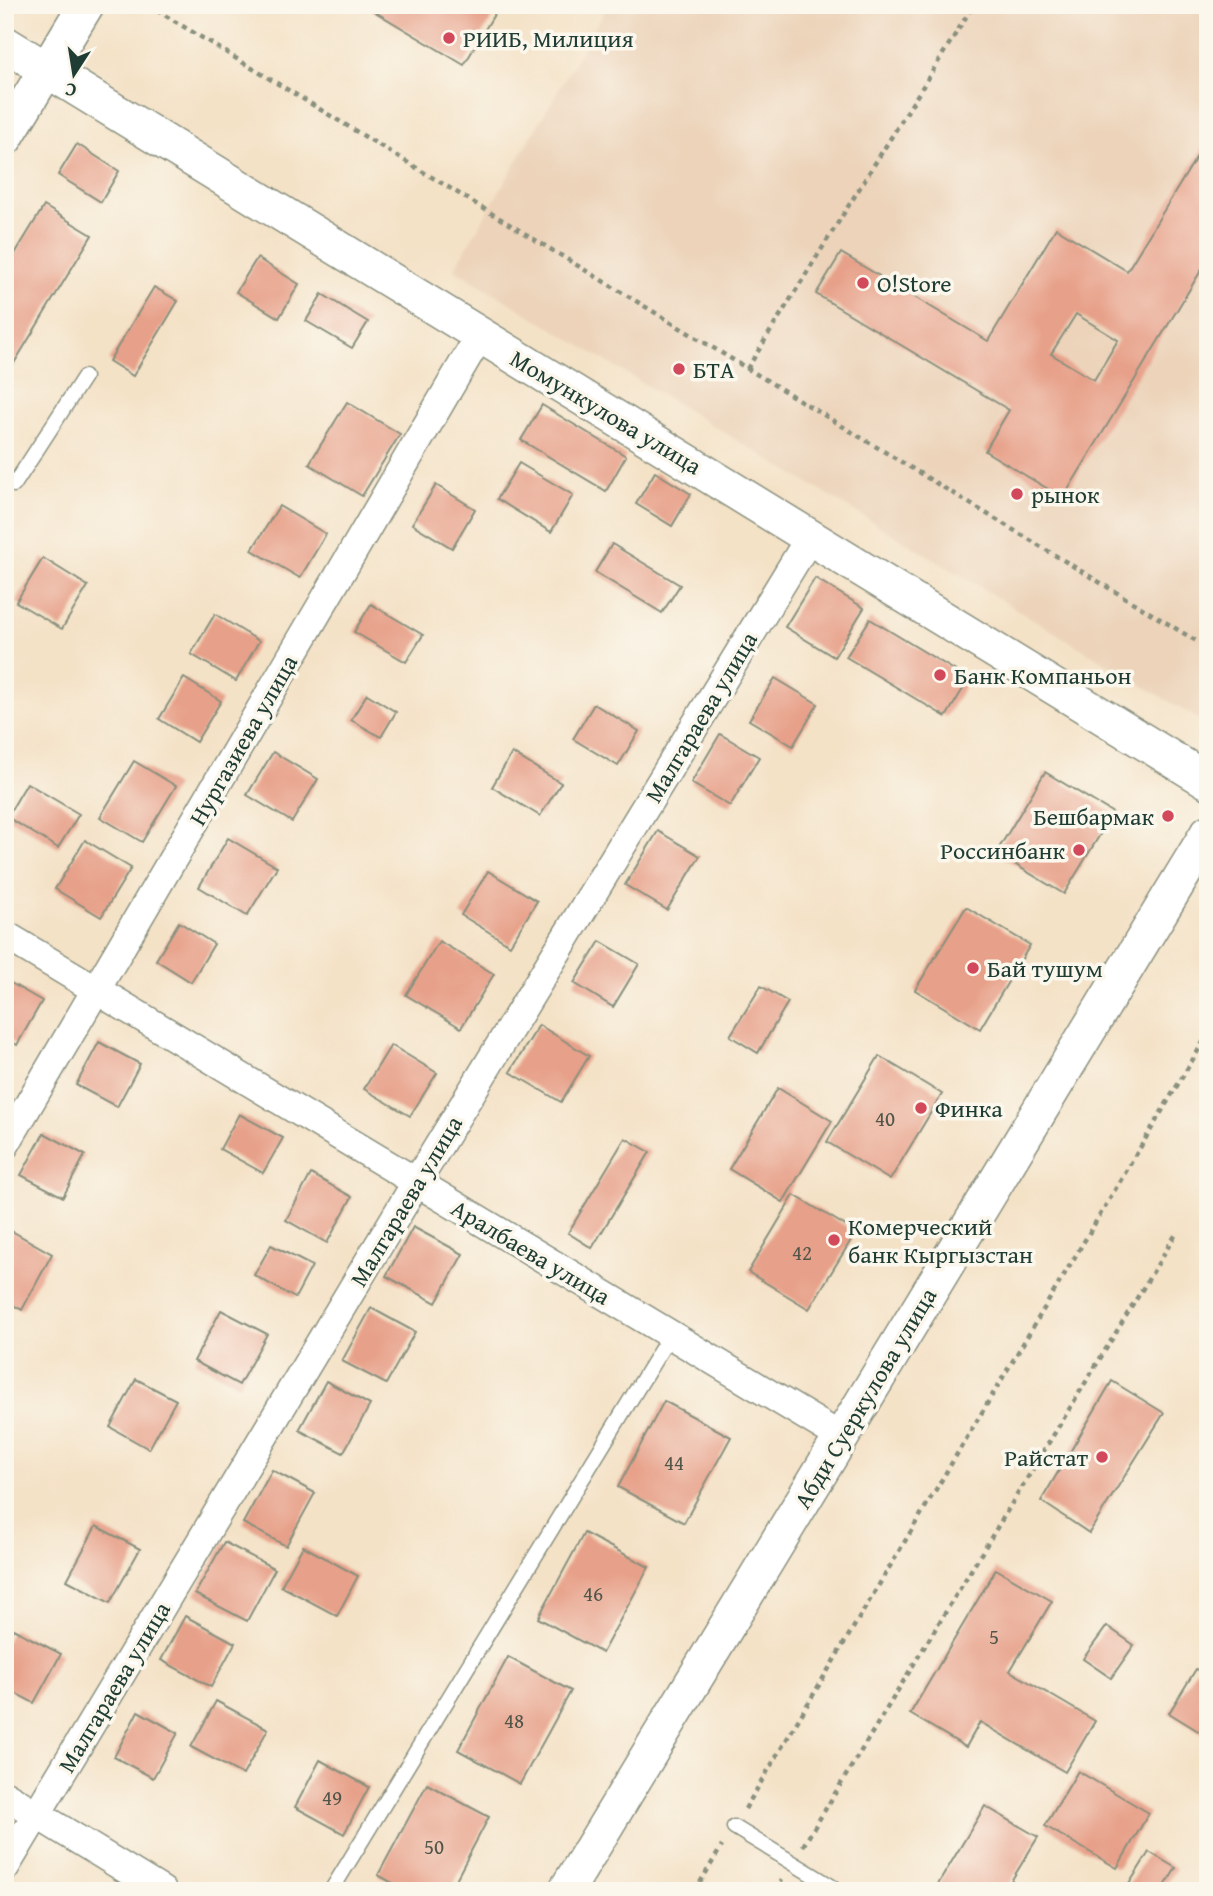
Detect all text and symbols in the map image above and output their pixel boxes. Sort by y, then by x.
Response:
place label: РИИБ, Милиция [463,21,634,56]
marker: РИИБ, Милиция [441,30,457,46]
north arrow [38,38,108,108]
text: С [62,76,79,105]
place label: O!Store [877,266,952,301]
marker: O!Store [855,275,871,291]
street label: Момункулова улица [504,341,709,483]
place label: БТА [693,352,735,387]
marker: БТА [671,361,687,377]
place label: рынок [1031,477,1100,512]
marker: рынок [1009,486,1025,502]
street label: Малгараева улица [636,624,766,809]
street label: Нургазиева улица [180,648,306,832]
place label: Банк Компаньон [954,658,1131,693]
marker: Банк Компаньон [932,667,948,683]
place label: Бешбармак [1033,799,1154,834]
marker: Бешбармак [1160,808,1176,824]
place label: Россинбанк [940,833,1065,868]
marker: Россинбанк [1071,842,1087,858]
place label: Бай тушум [987,951,1103,986]
marker: Бай тушум [965,960,981,976]
place label: Финка [935,1091,1003,1126]
marker: Финка [913,1100,929,1116]
house number: 40 [875,1103,895,1134]
street label: Малгараева улица [341,1108,471,1293]
street label: Аралбаева улица [445,1191,618,1314]
place label: Комерческий банк Кыргызстан [848,1209,1033,1272]
marker: Комерческий банк Кыргызстан [826,1232,842,1248]
house number: 42 [792,1237,812,1268]
street label: Абди Суеркулова улица [785,1280,945,1515]
place label: Райстат [1004,1440,1088,1475]
house number: 44 [664,1447,684,1478]
marker: Райстат [1094,1449,1110,1465]
house number: 46 [583,1578,603,1609]
street label: Малгараева улица [49,1594,179,1779]
house number: 5 [989,1621,999,1652]
house number: 48 [504,1705,524,1736]
house number: 49 [322,1782,342,1813]
house number: 50 [424,1831,444,1862]

